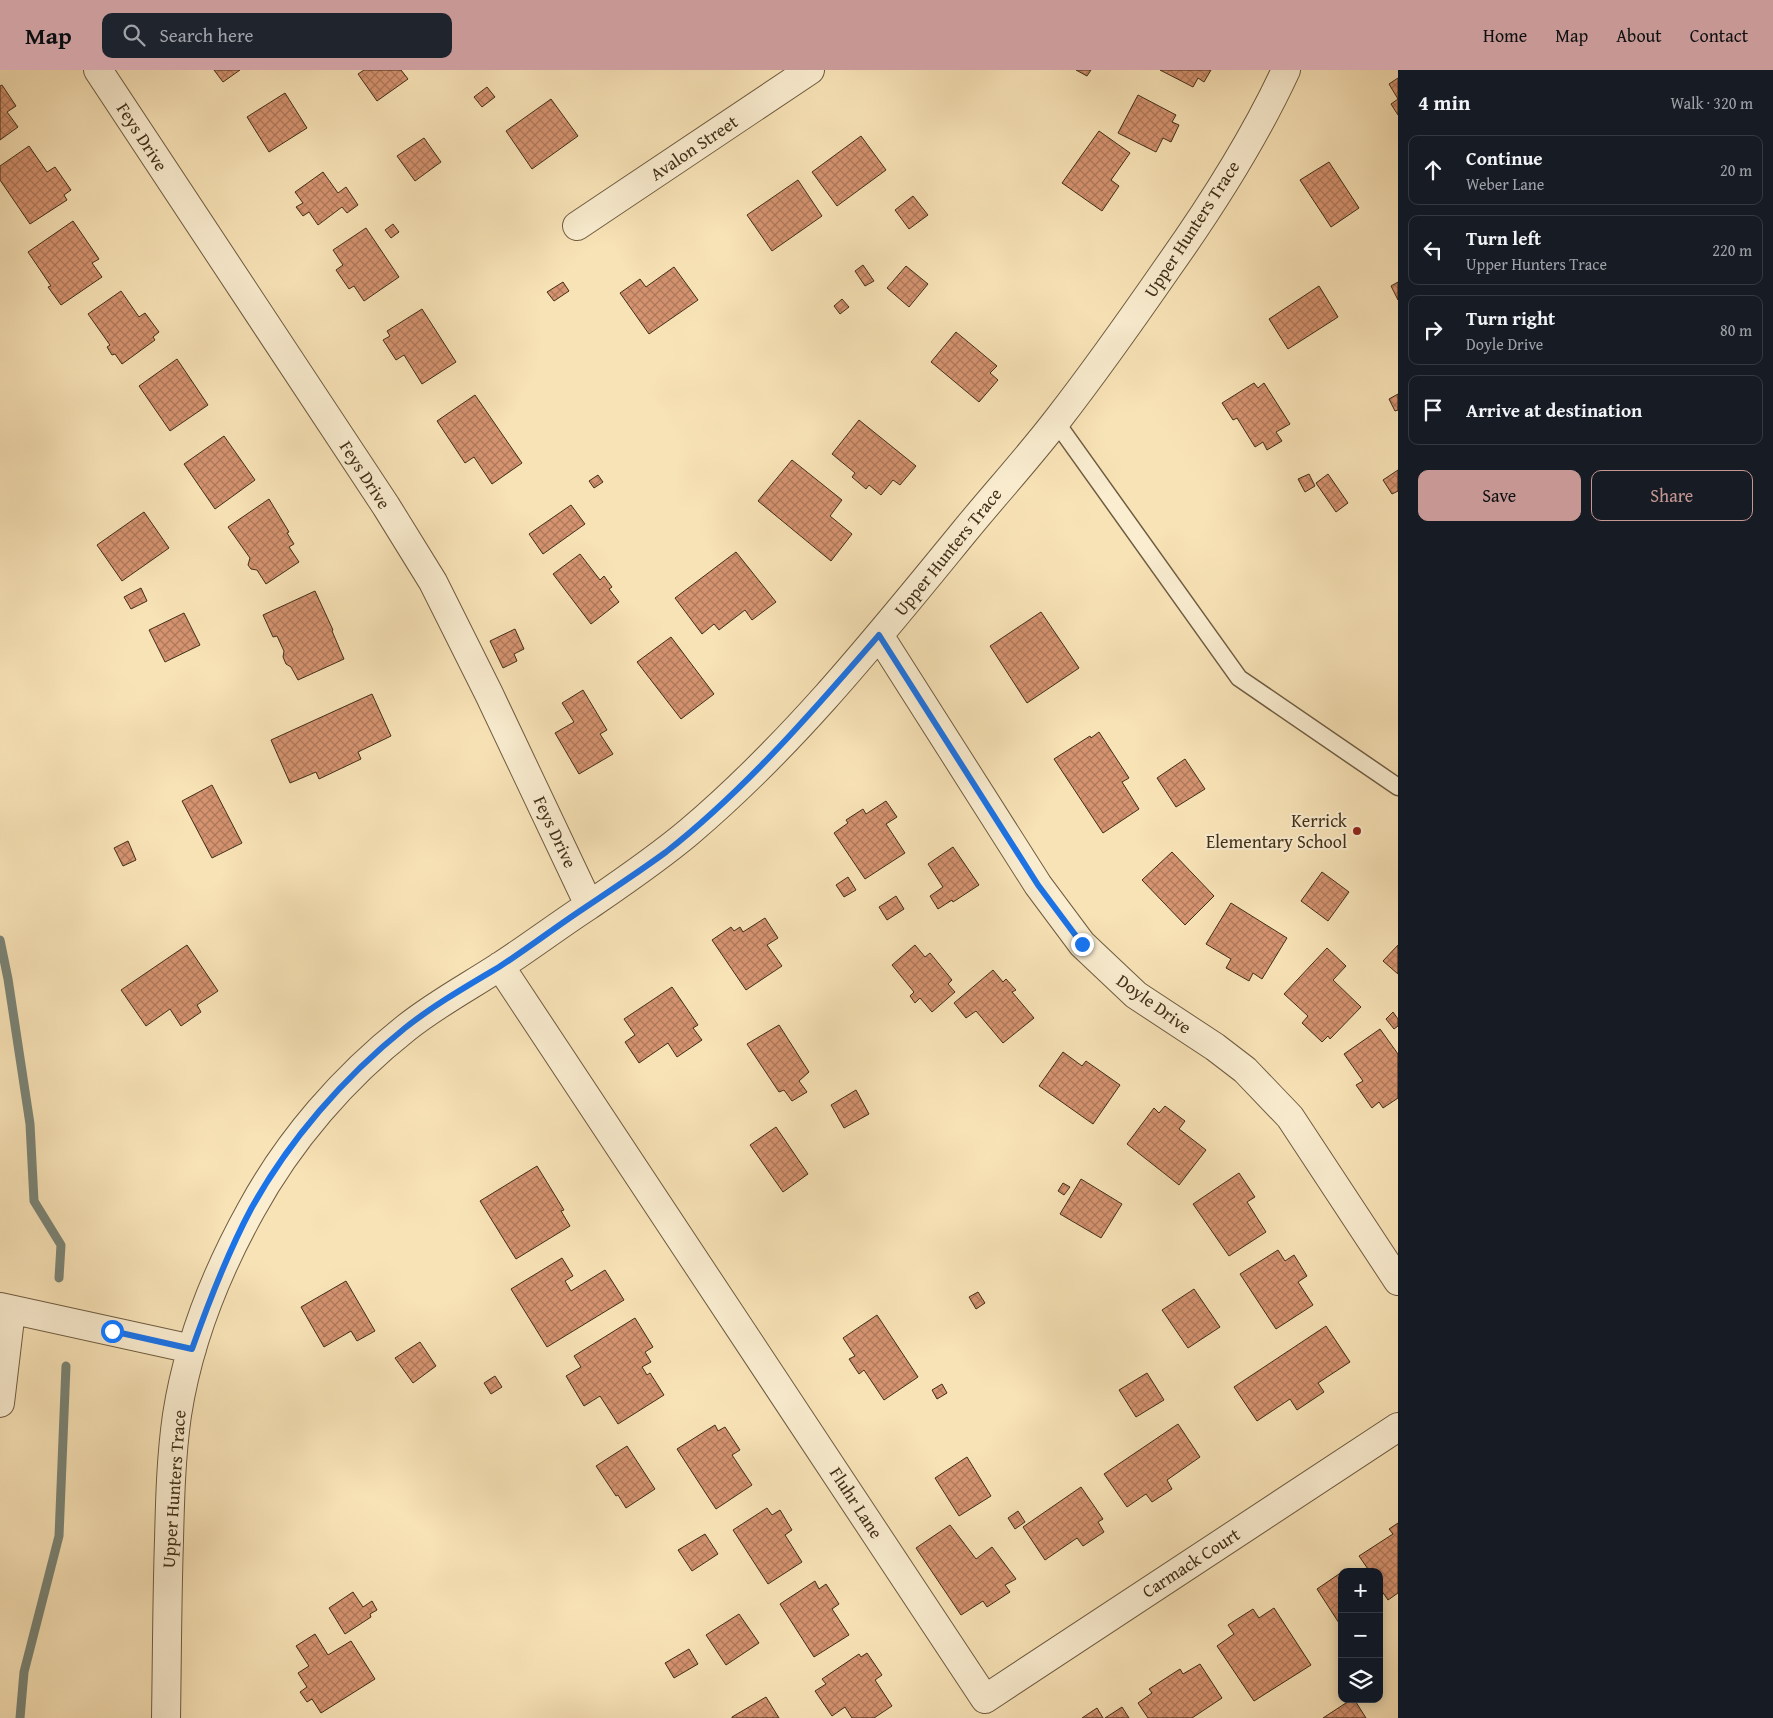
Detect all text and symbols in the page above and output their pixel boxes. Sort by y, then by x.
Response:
search box [102,13,452,58]
text: Map [25,18,72,53]
icon: search [120,21,148,49]
text: Search here [160,21,253,49]
text: Home [1483,22,1527,49]
text: Map [1555,22,1588,49]
text: About [1616,22,1662,49]
text: Contact [1690,22,1748,49]
text: 4 min [1418,87,1470,118]
text: Walk · 320 m [1670,91,1753,115]
street label: Feys Drive [110,97,175,176]
street label: Avalon Street [644,108,744,187]
text: Continue [1466,144,1543,172]
street label: Upper Hunters Trace [1137,155,1246,303]
icon: ahead [1419,156,1447,184]
text: 20 m [1720,158,1752,182]
text: Weber Lane [1466,172,1544,196]
text: Turn left [1466,224,1541,252]
icon: left [1419,236,1447,264]
text: 220 m [1712,238,1752,262]
text: Upper Hunters Trace [1466,252,1607,276]
text: Turn right [1466,304,1555,332]
icon: right [1419,316,1447,344]
text: 80 m [1720,318,1752,342]
text: Doyle Drive [1466,332,1543,356]
icon: arrive [1419,396,1447,424]
text: Arrive at destination [1466,396,1642,424]
street label: Feys Drive [333,435,398,514]
button: Save [1418,470,1581,521]
button: Share [1591,470,1753,521]
street label: Upper Hunters Trace [887,482,1008,622]
street label: Feys Drive [527,791,584,872]
place label: Kerrick Elementary School [1206,807,1348,855]
marker: Kerrick Elementary School [1351,825,1363,837]
route end [1071,933,1094,956]
street label: Doyle Drive [1111,967,1197,1040]
route start [101,1320,124,1343]
street label: Upper Hunters Trace [155,1409,192,1569]
street label: Fluhr Lane [823,1461,890,1544]
street label: Carmack Court [1136,1520,1246,1604]
map controls [1338,1568,1383,1703]
button: + [1338,1568,1383,1613]
button: − [1338,1613,1383,1658]
button: layers [1338,1658,1383,1703]

